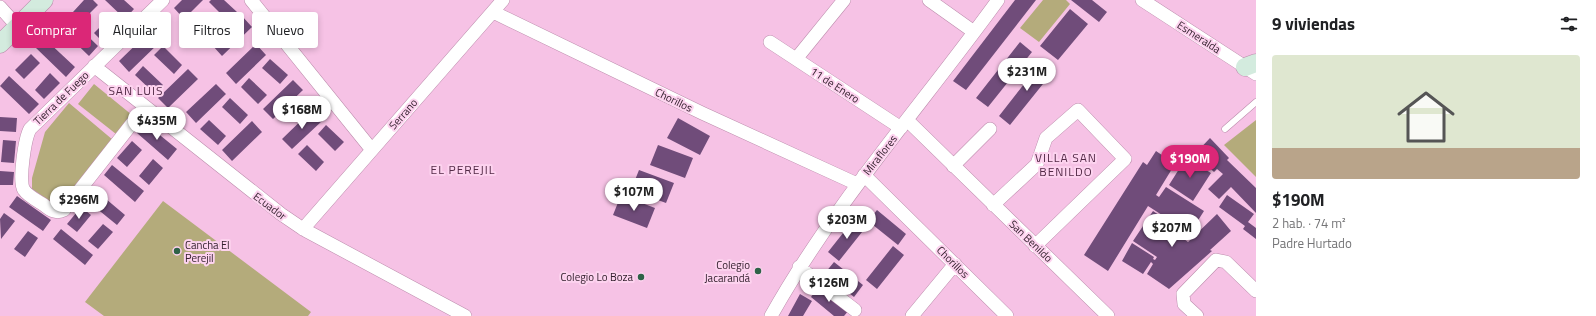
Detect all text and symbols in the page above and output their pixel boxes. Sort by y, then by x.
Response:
text: 9 viviendas [1272,11,1355,37]
chip: Comprar [12,12,91,48]
chip: Alquilar [99,12,171,48]
chip: Filtros [179,12,244,48]
chip: Nuevo [252,12,318,48]
icon: filters [1558,13,1580,35]
street label: Esmeralda [1174,17,1224,57]
pin: $231M [999,58,1055,92]
text: $231M [1007,61,1047,81]
street label: 11 de Enero [807,63,863,107]
street label: Tierra de Fuego [30,67,92,129]
district label: SAN LUIS [108,81,164,100]
icon: home [1390,81,1462,153]
street label: Chorillos [653,84,695,116]
street label: Serrano [385,95,421,133]
pin: $168M [274,96,330,130]
text: $168M [282,99,322,119]
pin: $435M [129,107,185,141]
text: $435M [137,110,177,130]
street label: Miraflores [859,131,901,179]
pin: $190M [1162,145,1218,179]
district label: VILLA SAN BENILDO [1035,148,1097,181]
text: $190M [1170,148,1210,168]
district label: EL PEREJIL [431,160,495,179]
pin: $107M [606,178,662,212]
text: $107M [614,181,654,201]
pin: $296M [51,186,107,220]
text: $190M [1272,187,1325,213]
street label: Ecuador [250,188,290,224]
text: $296M [59,189,99,209]
pin: $203M [819,206,875,240]
text: $203M [827,209,867,229]
text: 2 hab. · 74 m² [1272,213,1346,233]
pin: $207M [1144,214,1200,248]
street label: San Benildo [1006,216,1056,266]
text: $207M [1152,217,1192,237]
text: Padre Hurtado [1272,233,1352,253]
place label: Cancha El Perejil [185,237,230,266]
street label: Chorillos [933,242,973,282]
marker: Cancha El Perejil [172,246,182,256]
place label: Colegio Jacarandá [704,257,750,286]
marker: Colegio Jacarandá [753,266,763,276]
place label: Colegio Lo Boza [560,269,633,285]
pin: $126M [801,269,857,303]
marker: Colegio Lo Boza [636,272,646,282]
text: $126M [809,272,849,292]

